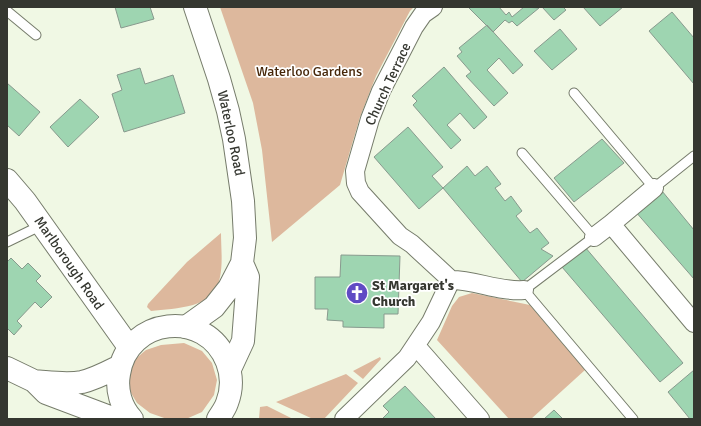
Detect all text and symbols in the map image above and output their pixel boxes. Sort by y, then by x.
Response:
street label: Church Terrace [361,40,415,128]
park label: Waterloo Gardens [256,63,362,80]
street label: Waterloo Road [214,89,248,177]
street label: Marlborough Road [30,213,108,313]
place label: St Margaret's Church [372,277,454,310]
church icon: St Margaret's Church [344,280,370,306]

